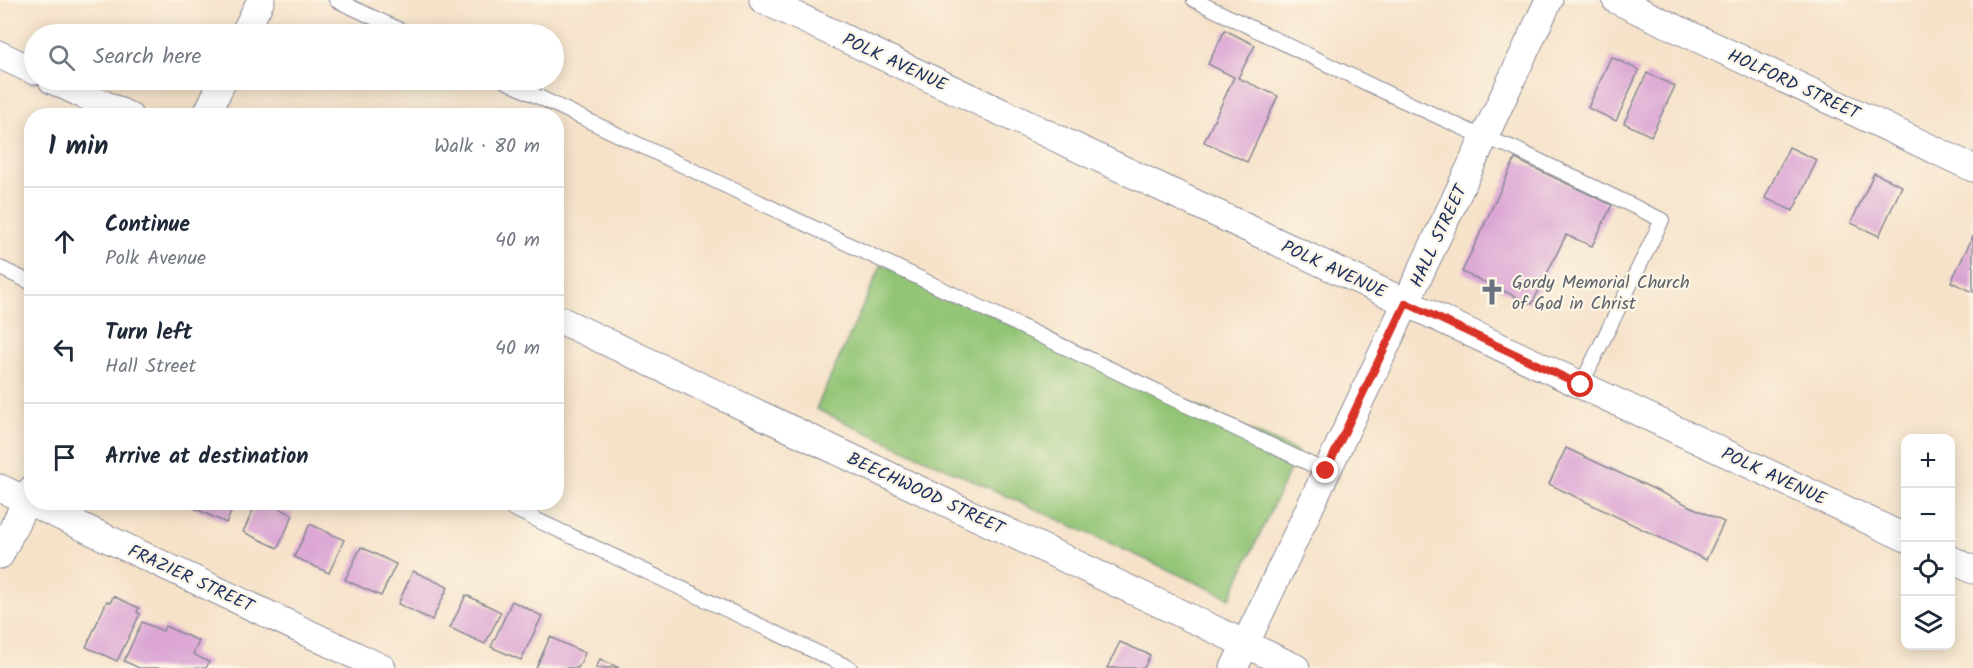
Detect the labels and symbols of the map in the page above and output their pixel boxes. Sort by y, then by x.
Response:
street label: POLK AVENUE [837,26,952,101]
street label: HOLFORD STREET [1722,42,1866,129]
street label: HALL STREET [1403,179,1476,293]
street label: POLK AVENUE [1276,233,1391,308]
place label: Gordy Memorial Church of God in Christ [1512,269,1690,319]
church icon: Gordy Memorial Church of God in Christ [1477,277,1507,307]
route start [1567,371,1593,397]
street label: POLK AVENUE [1716,440,1831,515]
street label: BEECHWOOD STREET [842,445,1010,544]
route end [1312,457,1338,483]
street label: FRAZIER STREET [122,537,259,622]

